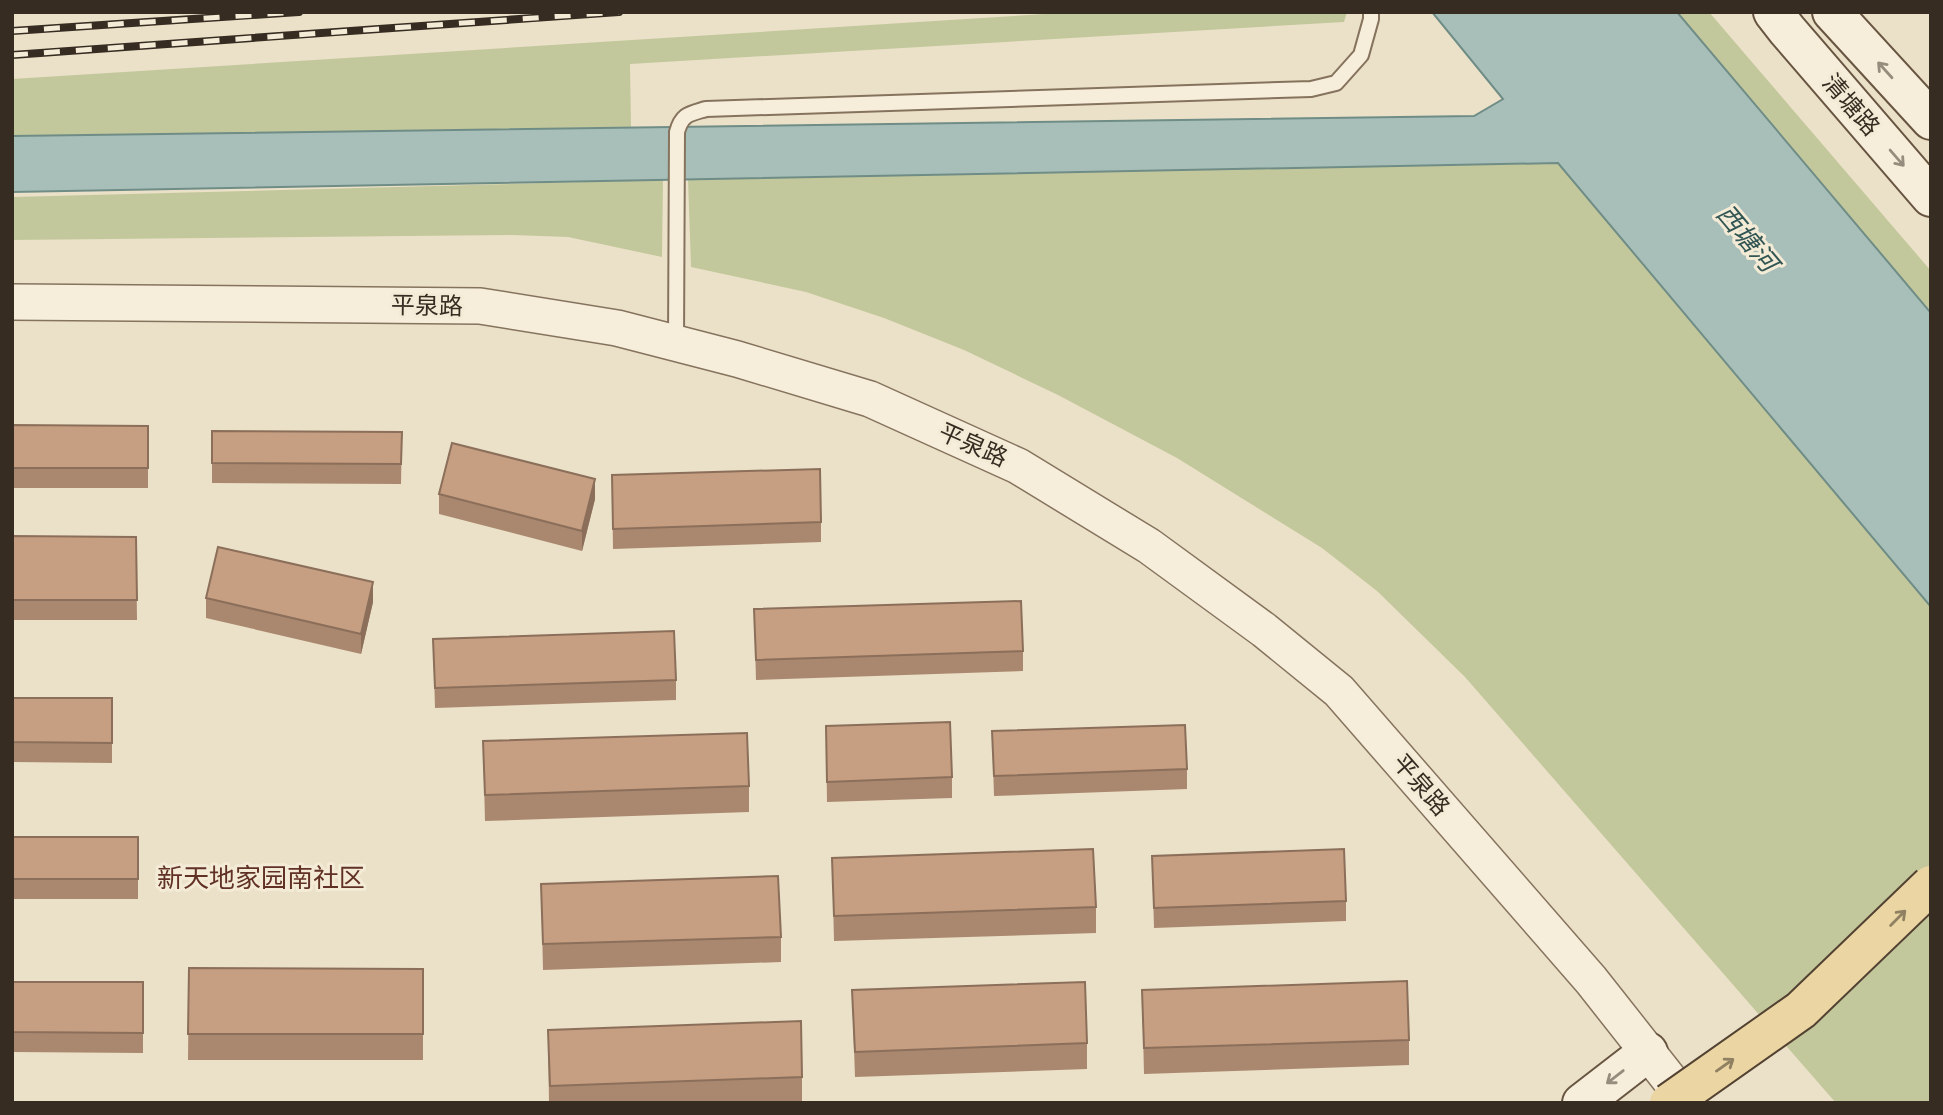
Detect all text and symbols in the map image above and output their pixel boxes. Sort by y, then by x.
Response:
one-way arrow [1876,62,1893,79]
street label: 清塘路 [1816,66,1888,142]
one-way arrow [1889,148,1905,166]
water label: 西塘河 [1709,196,1790,283]
street label: 平泉路 [391,287,463,322]
street label: 平泉路 [934,414,1013,473]
street label: 平泉路 [1386,746,1458,822]
district label: 新天地家园南社区 [157,859,365,895]
one-way arrow [1889,909,1906,926]
one-way arrow [1715,1058,1734,1072]
one-way arrow [1606,1070,1625,1085]

